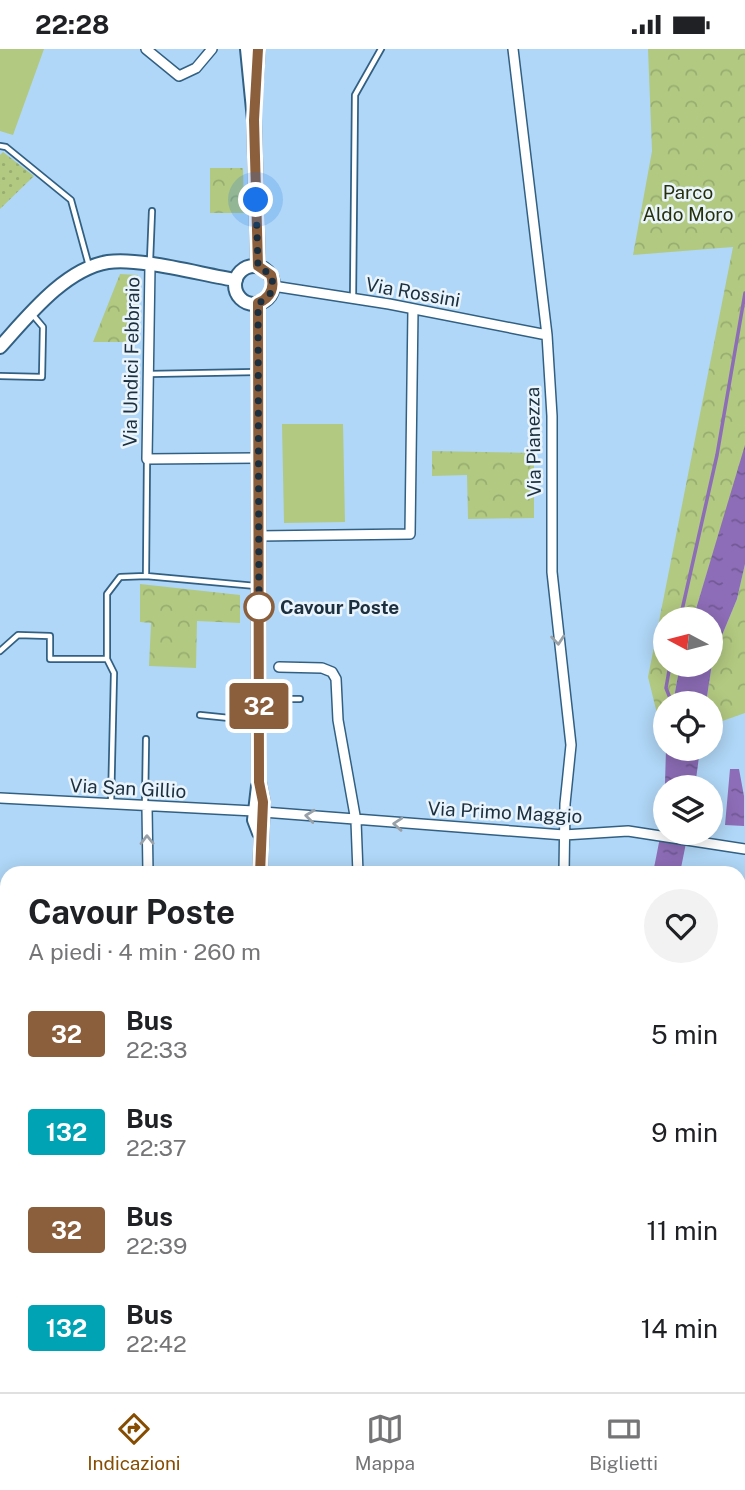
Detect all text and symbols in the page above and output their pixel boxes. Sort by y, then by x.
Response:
text: 22:28 [35,9,110,40]
park label: Parco Aldo Moro [643,181,733,225]
your location [238,182,273,217]
street label: Via Rossini [364,273,462,311]
street label: Via Undici Febbraio [119,277,143,447]
street label: Via Pianezza [521,387,545,497]
marker: Cavour Poste [244,592,274,622]
place label: Cavour Poste [280,596,399,618]
north arrow [653,607,723,677]
map controls [653,607,723,845]
one-way arrow [550,635,565,646]
line badge: 32 [228,683,290,729]
button: locate [653,691,723,761]
text: 32 [243,692,275,720]
street label: Via San Gillio [69,774,187,802]
button: layers [653,775,723,845]
street label: Via Primo Maggio [427,797,583,827]
one-way arrow [304,809,315,824]
one-way arrow [392,817,403,832]
one-way arrow [139,834,155,845]
button: heart [644,889,718,963]
text: Cavour Poste [28,893,235,931]
text: A piedi · 4 min · 260 m [28,938,261,965]
text: Bus [126,1005,173,1036]
text: 5 min [651,1019,718,1050]
text: 32 [51,1020,82,1048]
text: 22:33 [126,1036,187,1063]
text: Bus [126,1103,173,1134]
text: 9 min [651,1117,718,1148]
text: 132 [46,1118,87,1146]
text: 22:37 [126,1134,186,1161]
text: Bus [126,1201,173,1232]
text: 11 min [646,1215,718,1246]
text: 32 [51,1216,82,1244]
text: 22:39 [126,1232,187,1259]
text: Bus [126,1299,173,1330]
text: 14 min [641,1313,718,1344]
text: 132 [46,1314,87,1342]
text: 22:42 [126,1330,187,1357]
tab: Indicazioni [87,1410,181,1474]
tab: Mappa [355,1410,415,1474]
tab: Biglietti [589,1410,658,1474]

